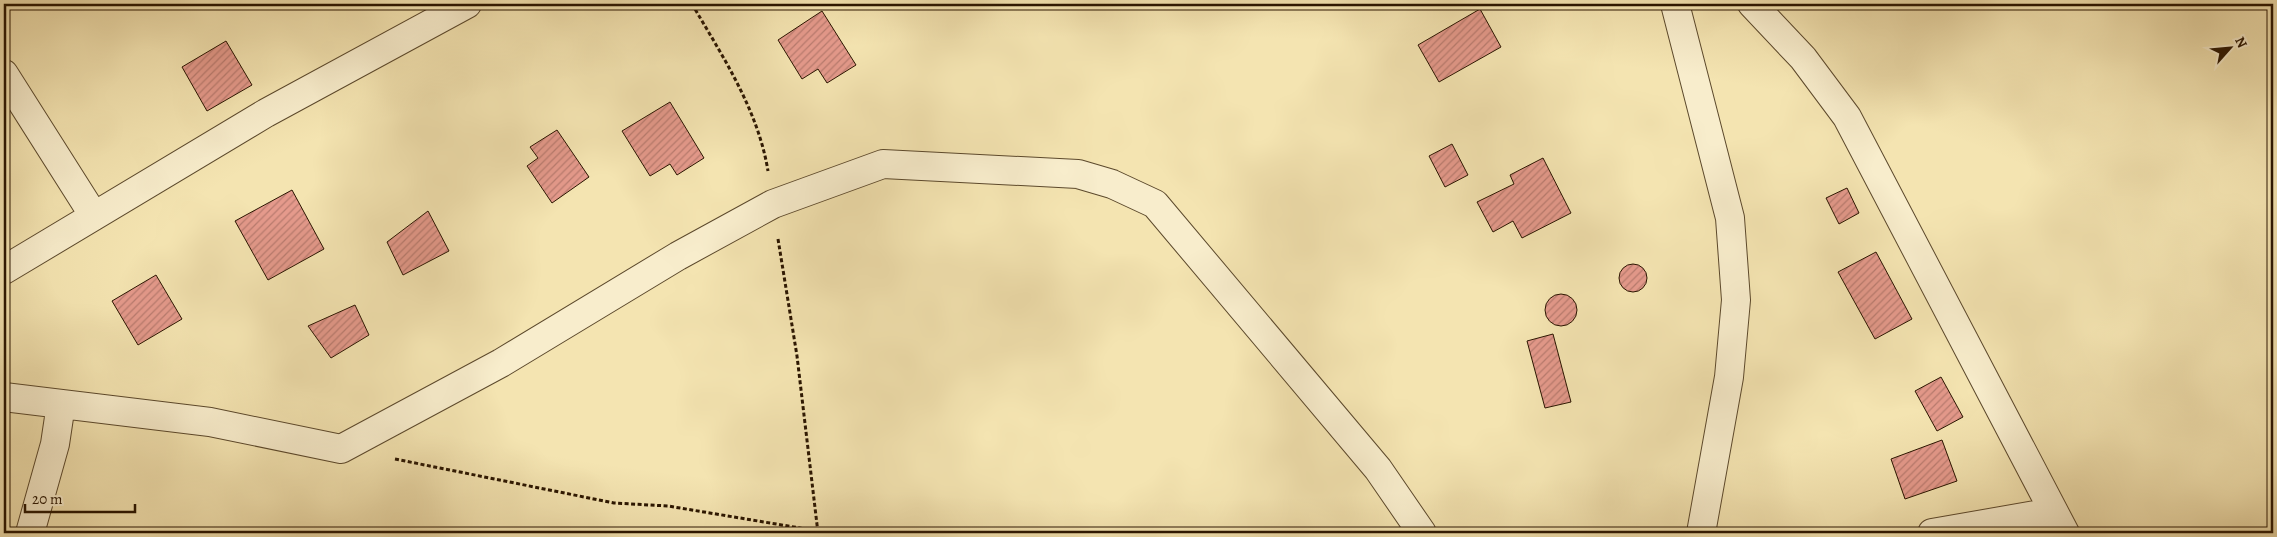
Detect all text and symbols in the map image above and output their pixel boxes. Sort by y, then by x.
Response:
north arrow [2204,22,2254,72]
text: N [2230,33,2252,51]
scale bar [25,482,135,514]
text: 20 m [32,489,63,509]

